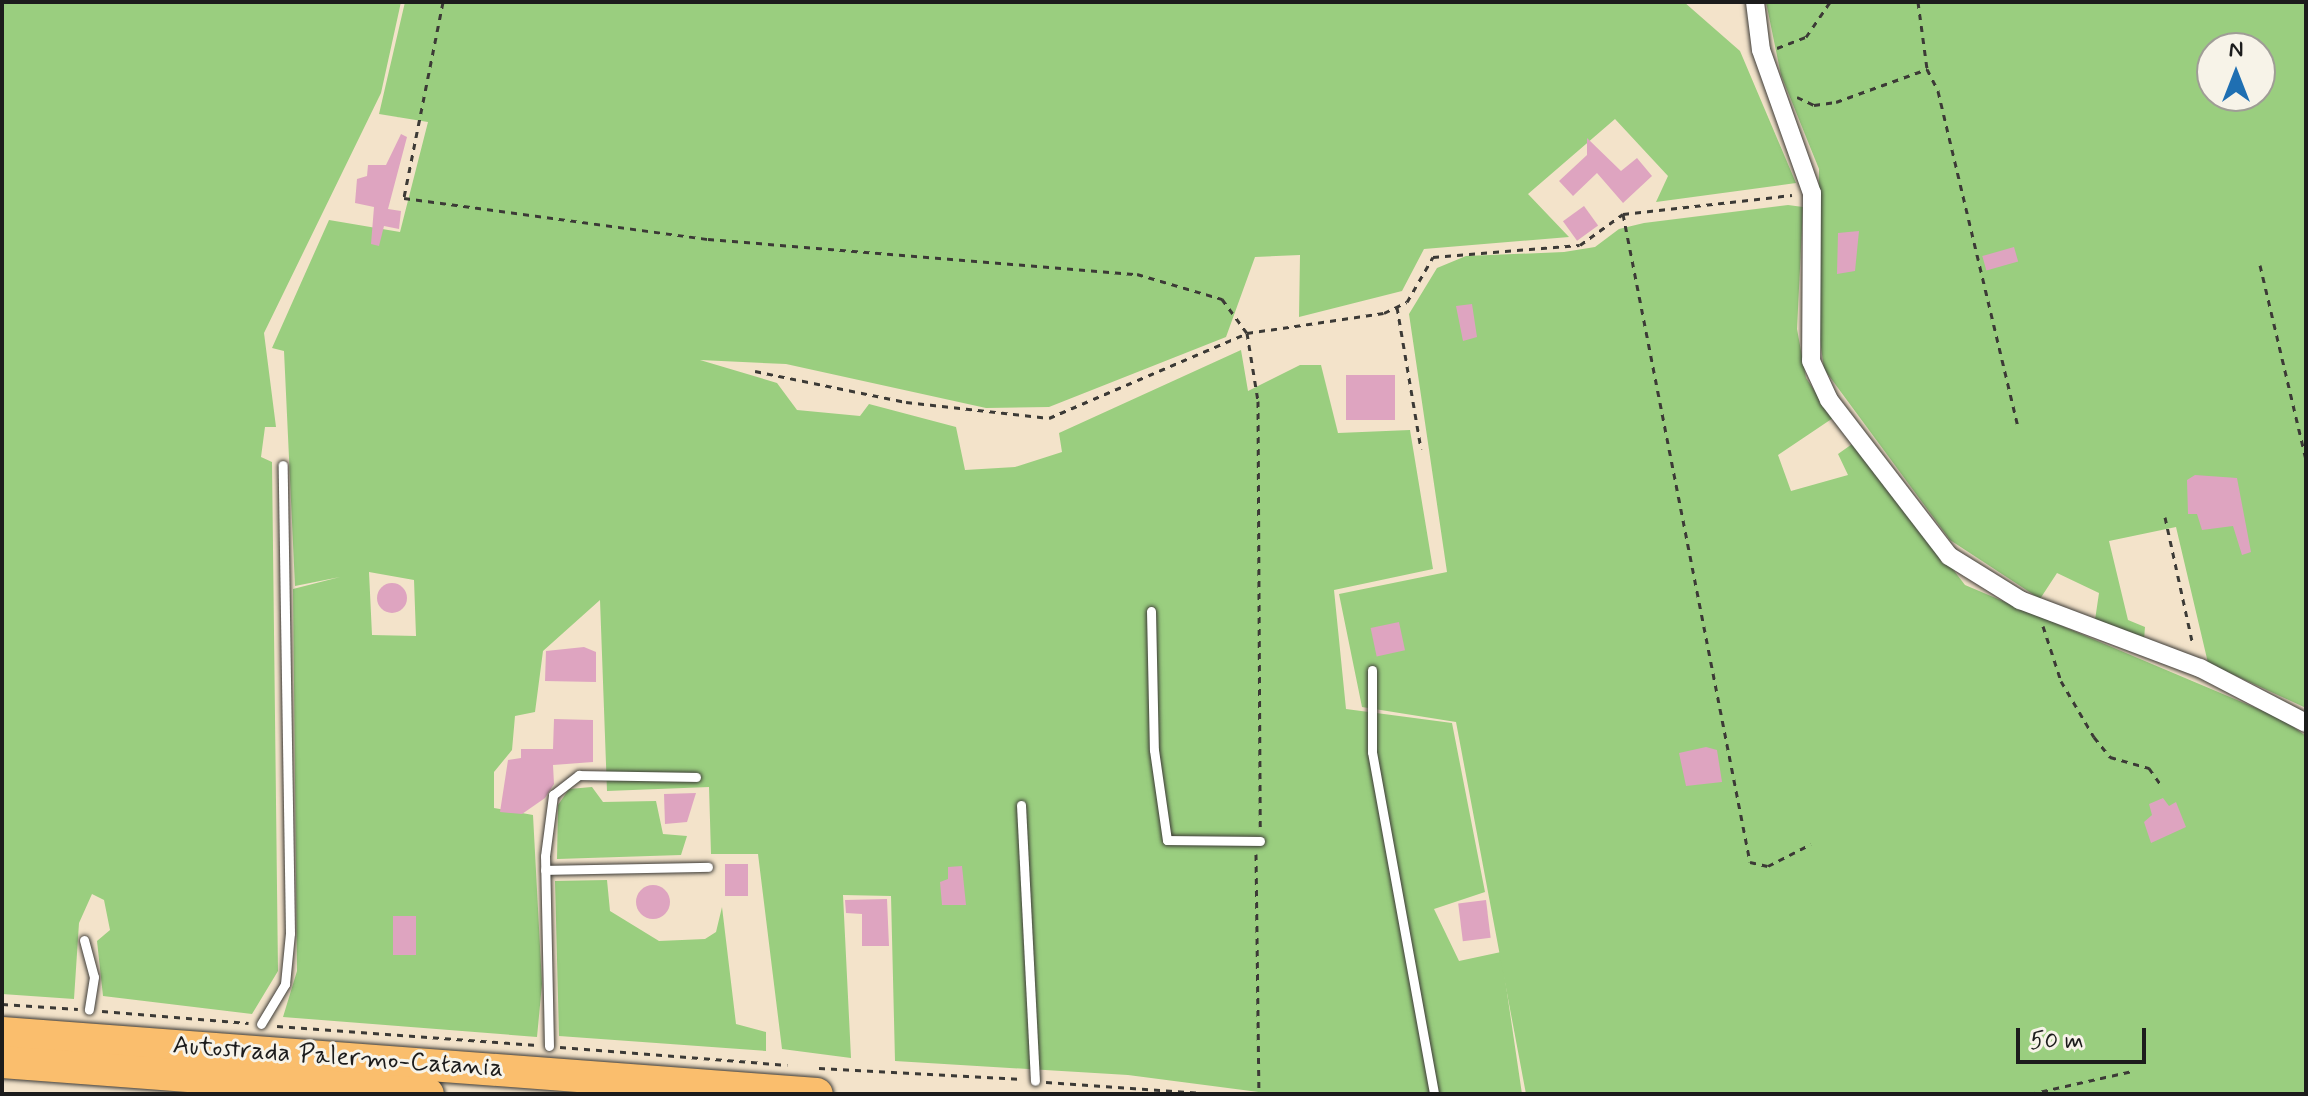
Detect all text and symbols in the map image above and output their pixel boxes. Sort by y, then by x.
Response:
north arrow [2196,32,2276,112]
text: N [2229,36,2243,64]
scale bar [2020,1012,2150,1062]
text: 50 m [2030,1026,2084,1057]
street label: Autostrada Palermo-Catania [177,1031,499,1085]

